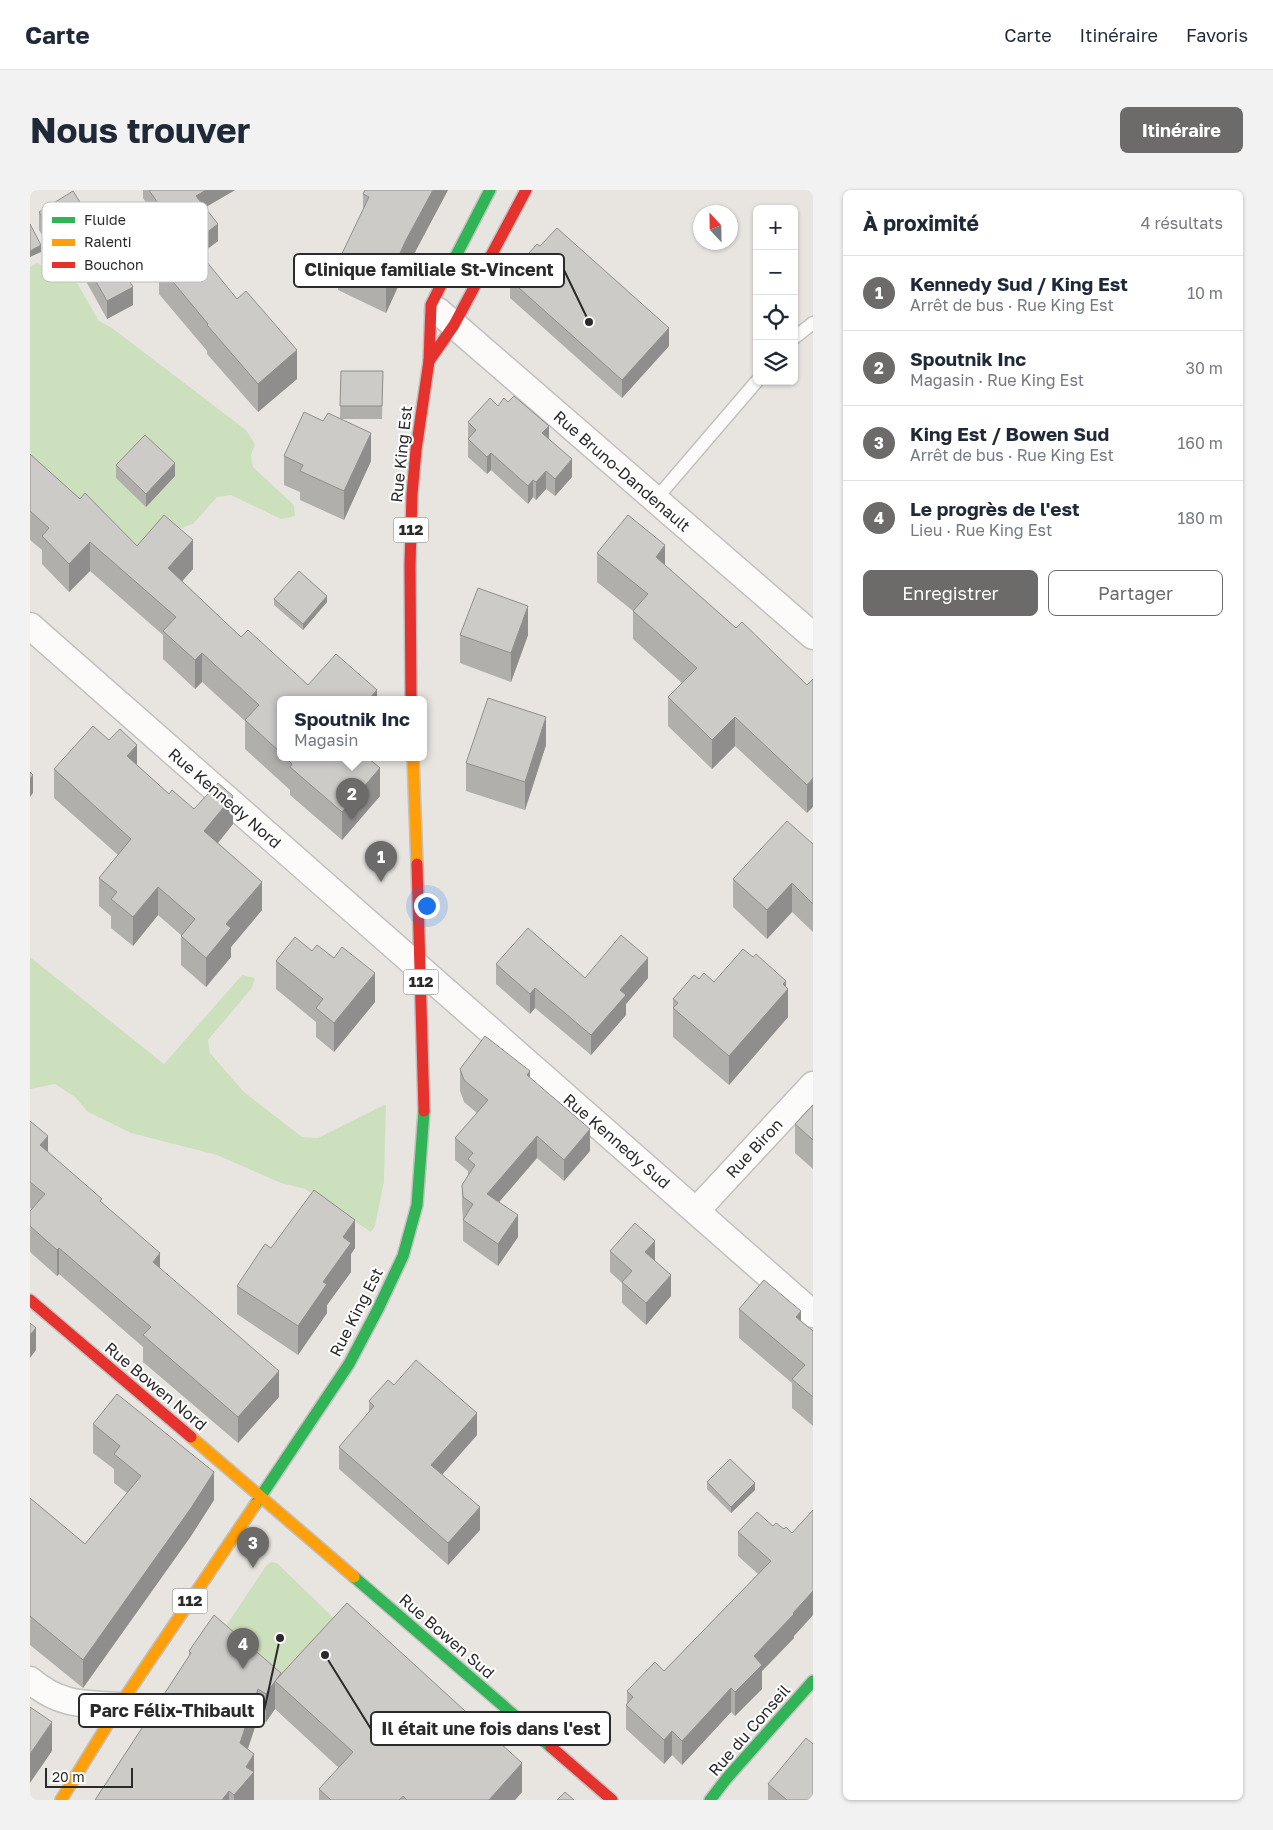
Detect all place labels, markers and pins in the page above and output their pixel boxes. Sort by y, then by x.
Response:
callout: Clinique familiale St-Vincent [294,254,564,287]
pin: 2 [336,778,368,819]
pin: 1 [365,841,397,882]
pin: 3 [237,1527,269,1568]
pin: 4 [227,1628,259,1669]
callout: Parc Félix-Thibault [79,1694,264,1727]
callout: Il était une fois dans l'est [371,1712,610,1745]

